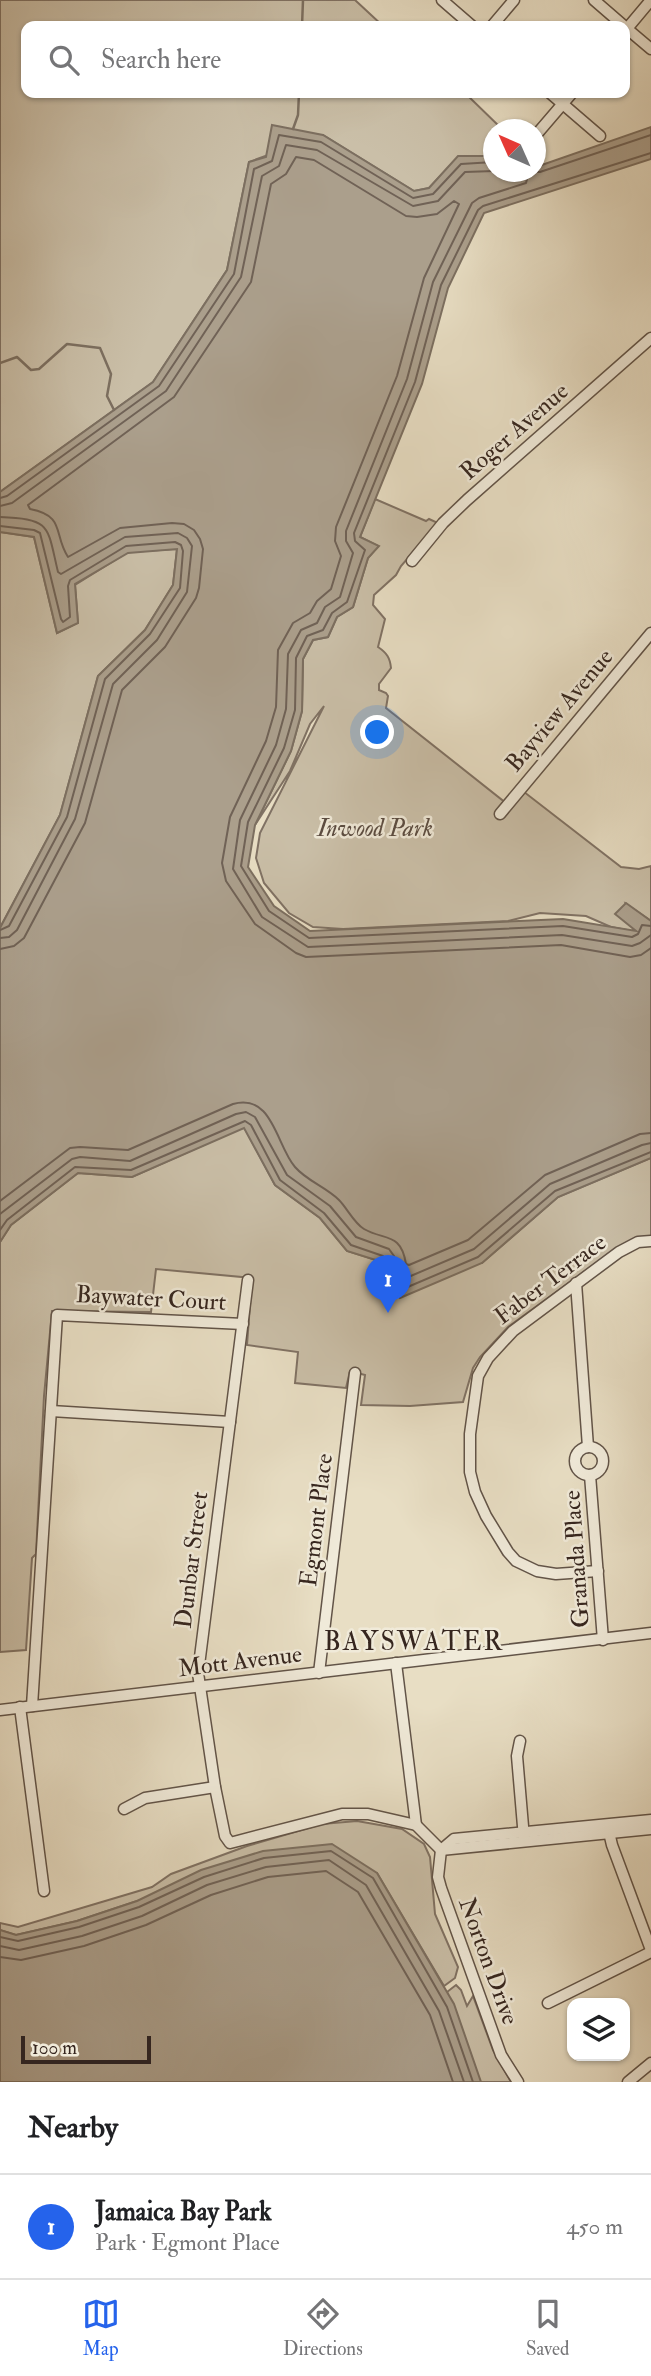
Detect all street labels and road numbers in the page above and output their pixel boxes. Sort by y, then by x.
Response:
street label: Roger Avenue [454,376,575,487]
street label: Bayview Avenue [499,642,620,778]
street label: Faber Terrace [488,1227,612,1332]
street label: Baywater Court [75,1279,227,1318]
street label: Egmont Place [293,1452,340,1588]
street label: Granada Place [556,1489,597,1629]
street label: Dunbar Street [168,1490,215,1630]
street label: Mott Avenue [176,1639,304,1684]
street label: Norton Drive [451,1893,526,2029]

